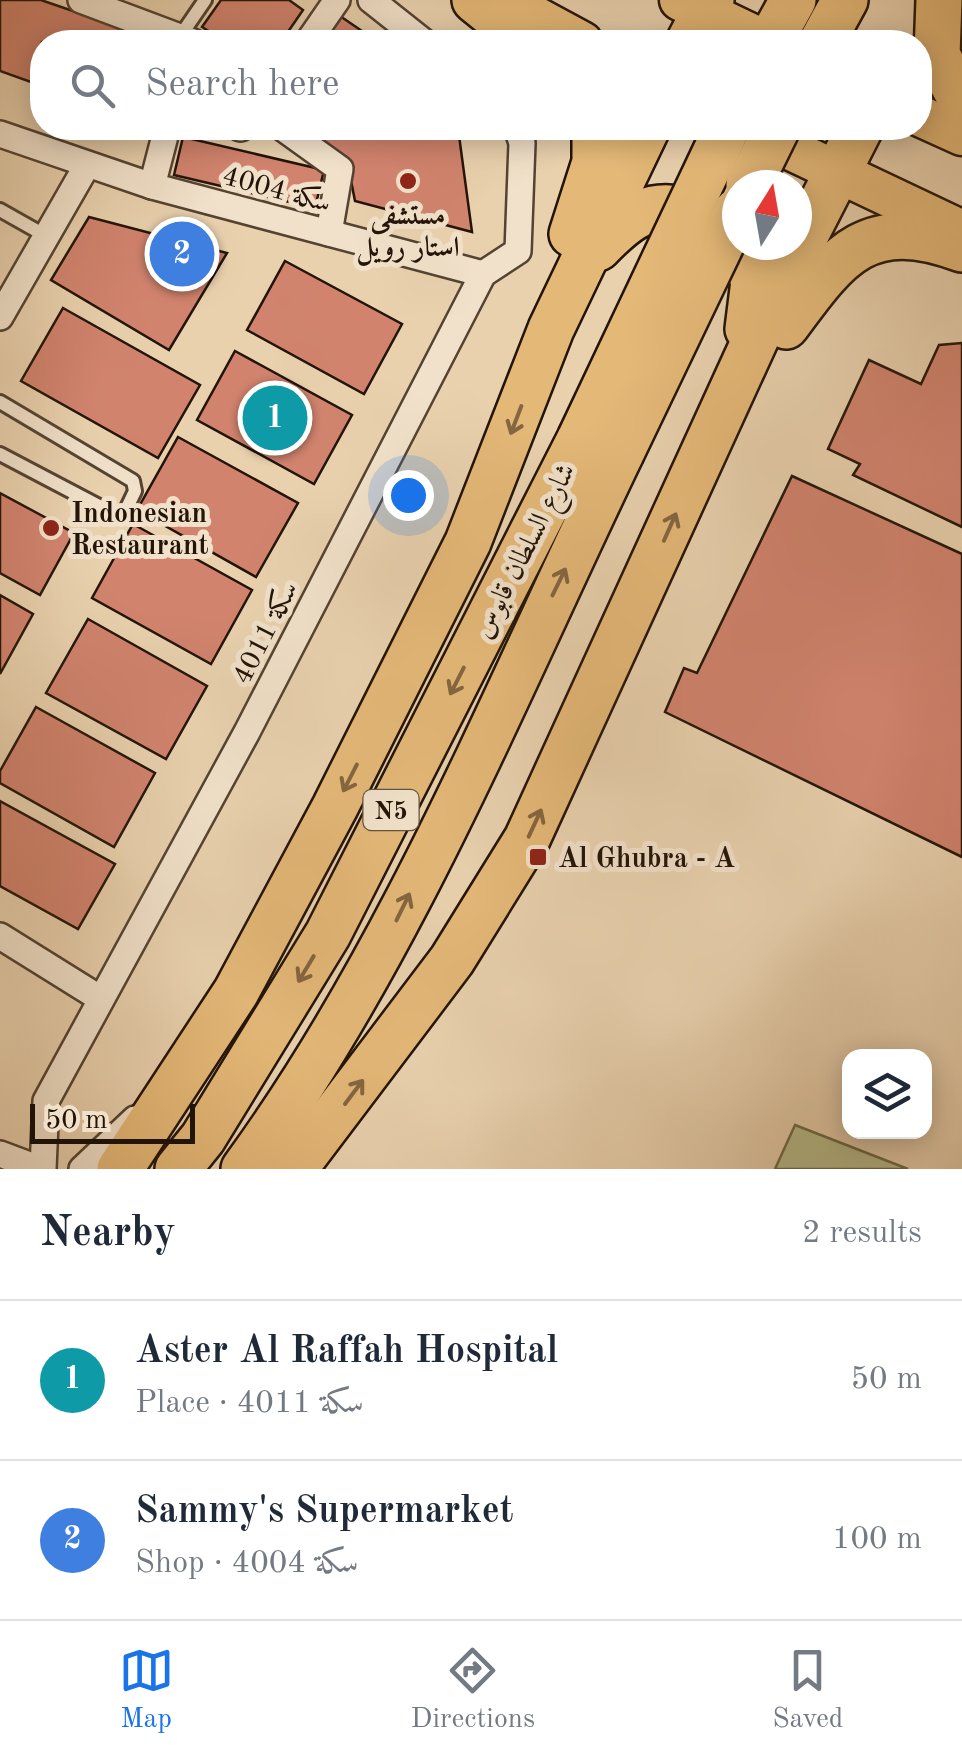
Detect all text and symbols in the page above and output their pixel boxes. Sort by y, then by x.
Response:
search box [30,30,932,140]
icon: search [65,58,120,113]
text: Search here [145,66,340,104]
street label: سكة 4004 [219,161,334,219]
marker: مستشفى استار رويل [397,170,419,192]
north arrow [722,170,812,260]
place label: مستشفى استار رويل [356,203,460,266]
pin: 2 [150,216,214,292]
pin: 1 [242,380,308,456]
one-way arrow [505,404,523,434]
street label: شارع السلطان قابوس [470,459,588,646]
your location [383,470,434,521]
place label: Indonesian Restaurant [71,501,209,561]
one-way arrow [662,512,680,543]
marker: Indonesian Restaurant [40,517,62,539]
one-way arrow [550,568,569,597]
street label: سكة 4011 [227,577,304,689]
one-way arrow [447,666,466,696]
one-way arrow [340,763,359,792]
road number: N5 [364,790,418,830]
one-way arrow [527,808,545,839]
marker: Al Ghubra - A [527,846,549,868]
place label: Al Ghubra - A [558,846,735,874]
one-way arrow [395,892,414,922]
one-way arrow [296,954,316,983]
map controls [842,1049,932,1139]
button: layers [842,1049,932,1139]
one-way arrow [343,1079,364,1106]
scale bar [30,1099,195,1144]
text: 50 m [45,1107,108,1135]
text: Nearby [40,1213,176,1255]
text: 2 results [802,1218,922,1250]
text: Aster Al Raffah Hospital [135,1333,558,1371]
text: 1 [63,1364,82,1396]
text: 50 m [851,1364,922,1396]
text: Place · سكة 4011 [135,1388,364,1420]
text: Sammy's Supermarket [135,1493,513,1531]
text: 2 [63,1524,82,1556]
text: 100 m [832,1524,922,1556]
text: Shop · سكة 4004 [135,1548,359,1580]
tab: Map [119,1643,174,1738]
tab: Directions [411,1643,535,1738]
tab: Saved [772,1643,843,1738]

